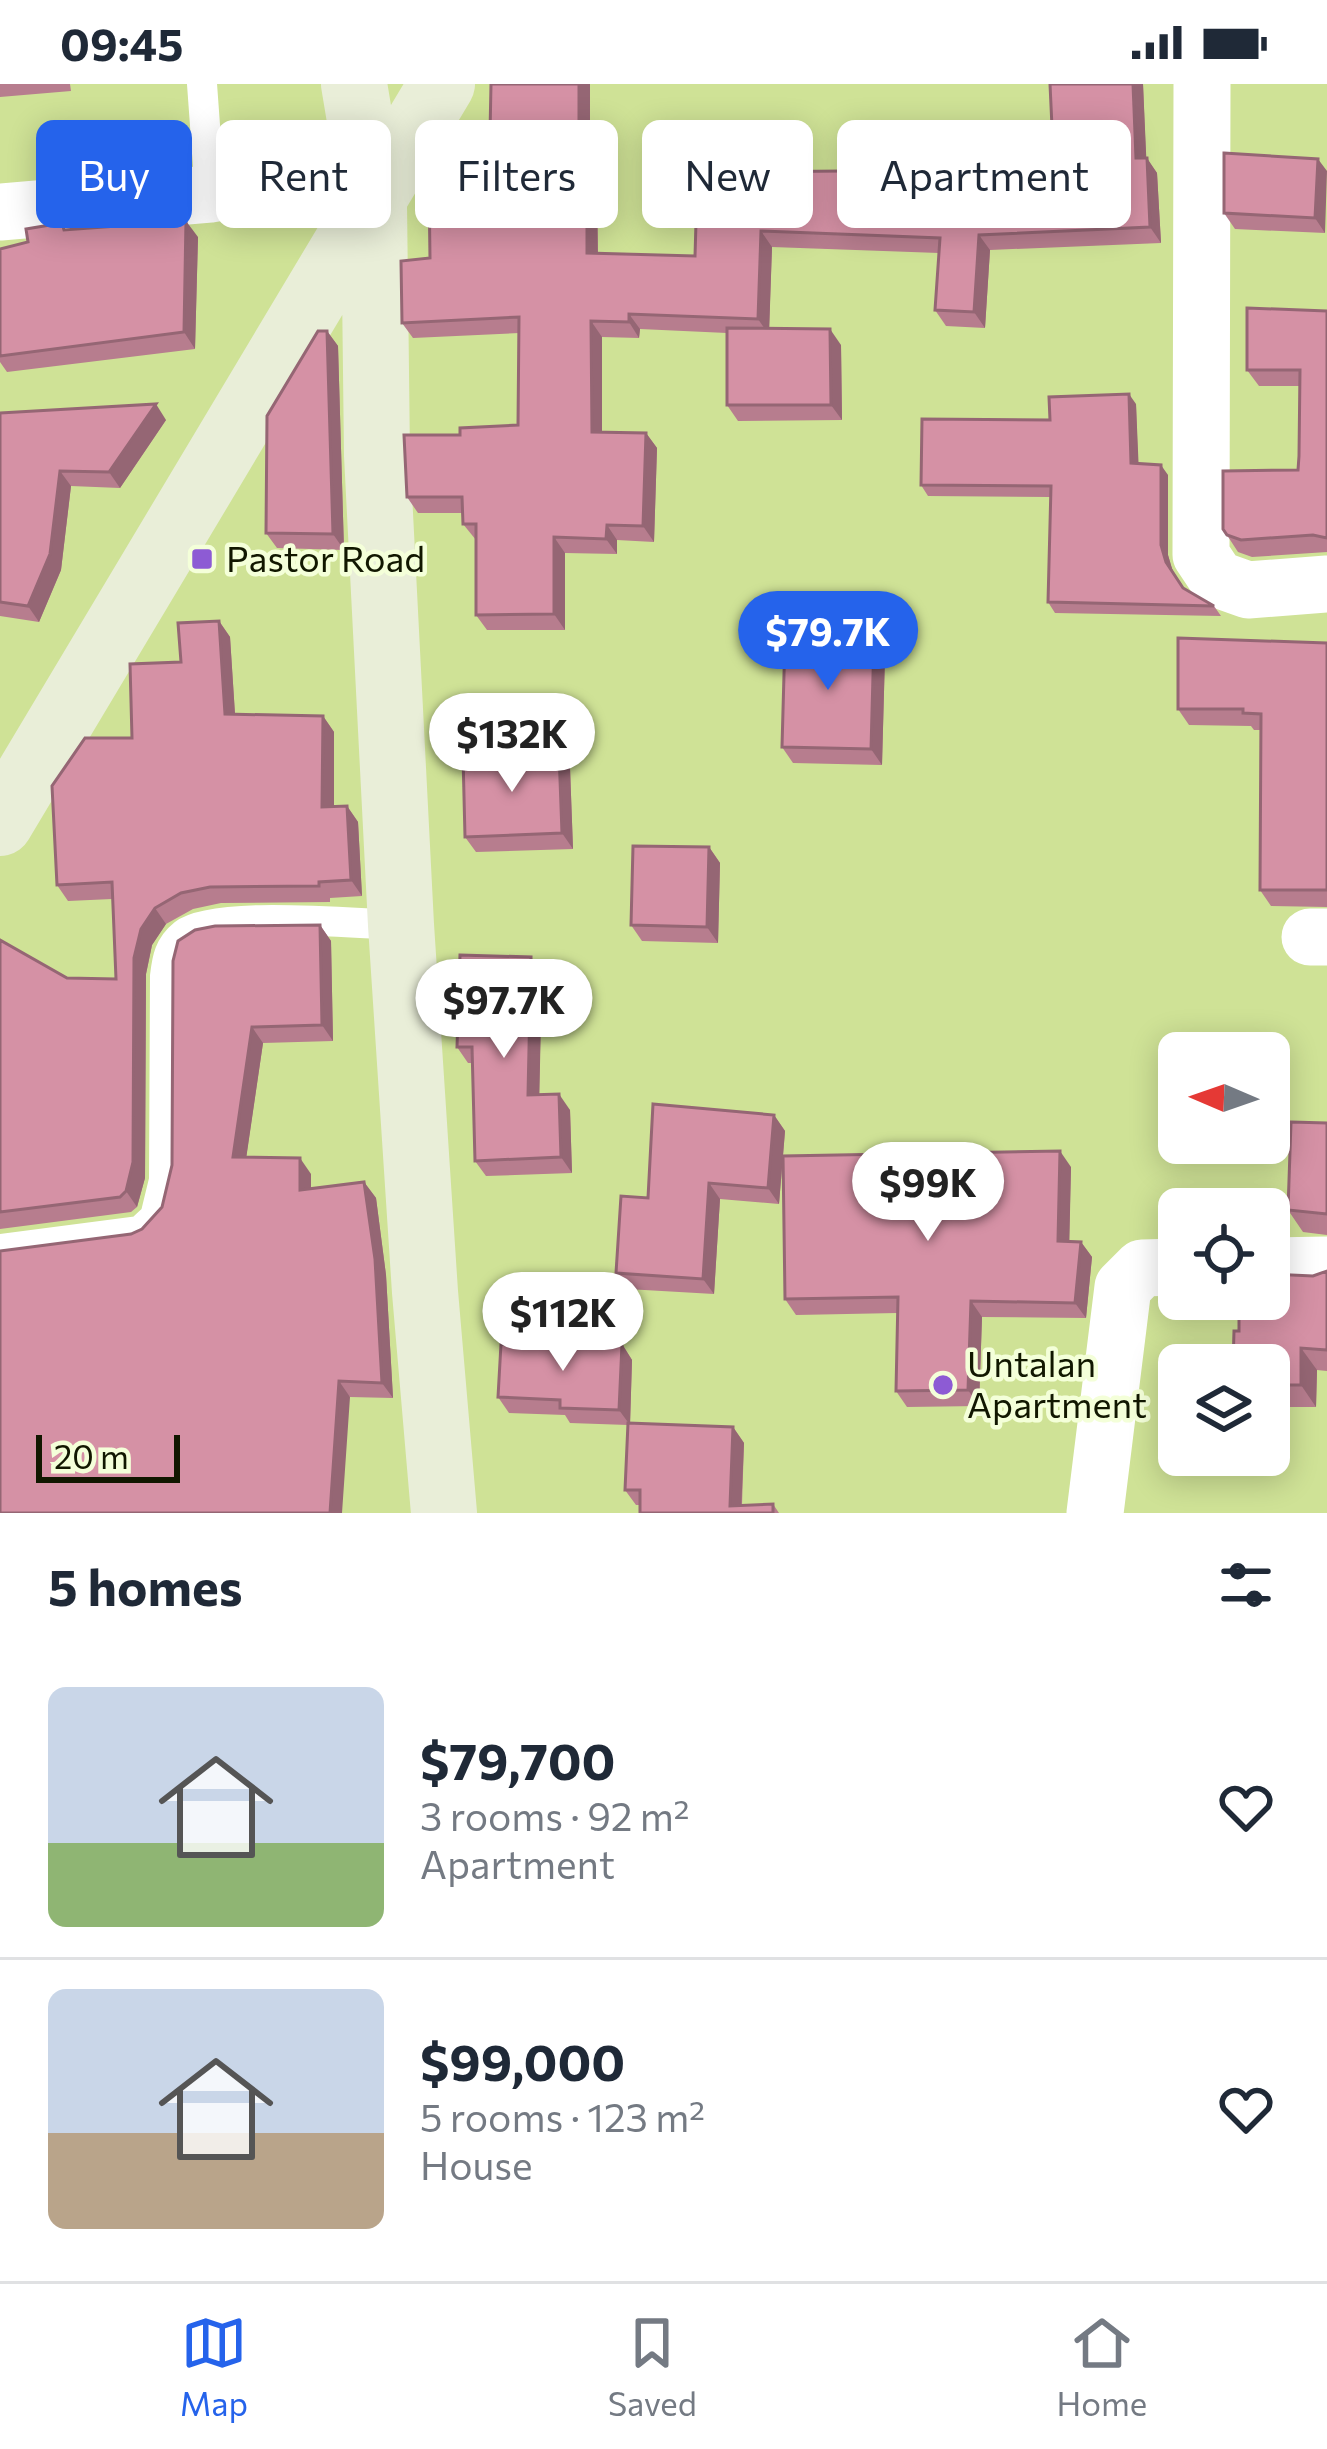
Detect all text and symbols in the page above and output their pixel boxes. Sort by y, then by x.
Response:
text: 09:45 [60,15,183,70]
chip: Buy [36,120,192,228]
chip: Rent [216,120,391,228]
chip: Filters [415,120,618,228]
chip: New [642,120,813,228]
chip: Apartment [837,120,1131,228]
place label: Pastor Road [226,535,425,579]
marker: Pastor Road [189,546,215,572]
pin: $79.7K [730,591,926,693]
text: $79.7K [765,606,891,654]
pin: $132K [428,693,596,795]
text: $132K [456,708,568,756]
pin: $97.7K [406,959,602,1061]
text: $97.7K [442,974,566,1022]
north arrow [1158,1032,1290,1164]
map controls [1158,1032,1290,1476]
pin: $99K [857,1142,999,1244]
text: $99K [879,1157,977,1205]
button: locate [1158,1188,1290,1320]
pin: $112K [479,1272,647,1374]
text: $112K [509,1287,617,1335]
place label: Untalan Apartment [967,1340,1147,1425]
button: layers [1158,1344,1290,1476]
marker: Untalan Apartment [930,1372,956,1398]
scale bar [36,1429,180,1482]
text: 20 m [54,1435,129,1476]
icon: filters [1213,1552,1279,1618]
text: 5 homes [48,1554,243,1617]
text: $79,700 [420,1728,616,1791]
icon: home [144,1735,288,1879]
icon: heart [1213,1774,1279,1840]
text: 3 rooms · 92 m² [420,1791,690,1839]
text: Apartment [420,1839,615,1887]
text: $99,000 [420,2029,625,2092]
icon: home [144,2037,288,2181]
icon: heart [1213,2076,1279,2142]
text: 5 rooms · 123 m² [420,2092,705,2140]
text: House [420,2140,533,2188]
tab: Map [180,2310,248,2423]
tab: Saved [608,2310,697,2423]
tab: Home [1056,2310,1147,2423]

